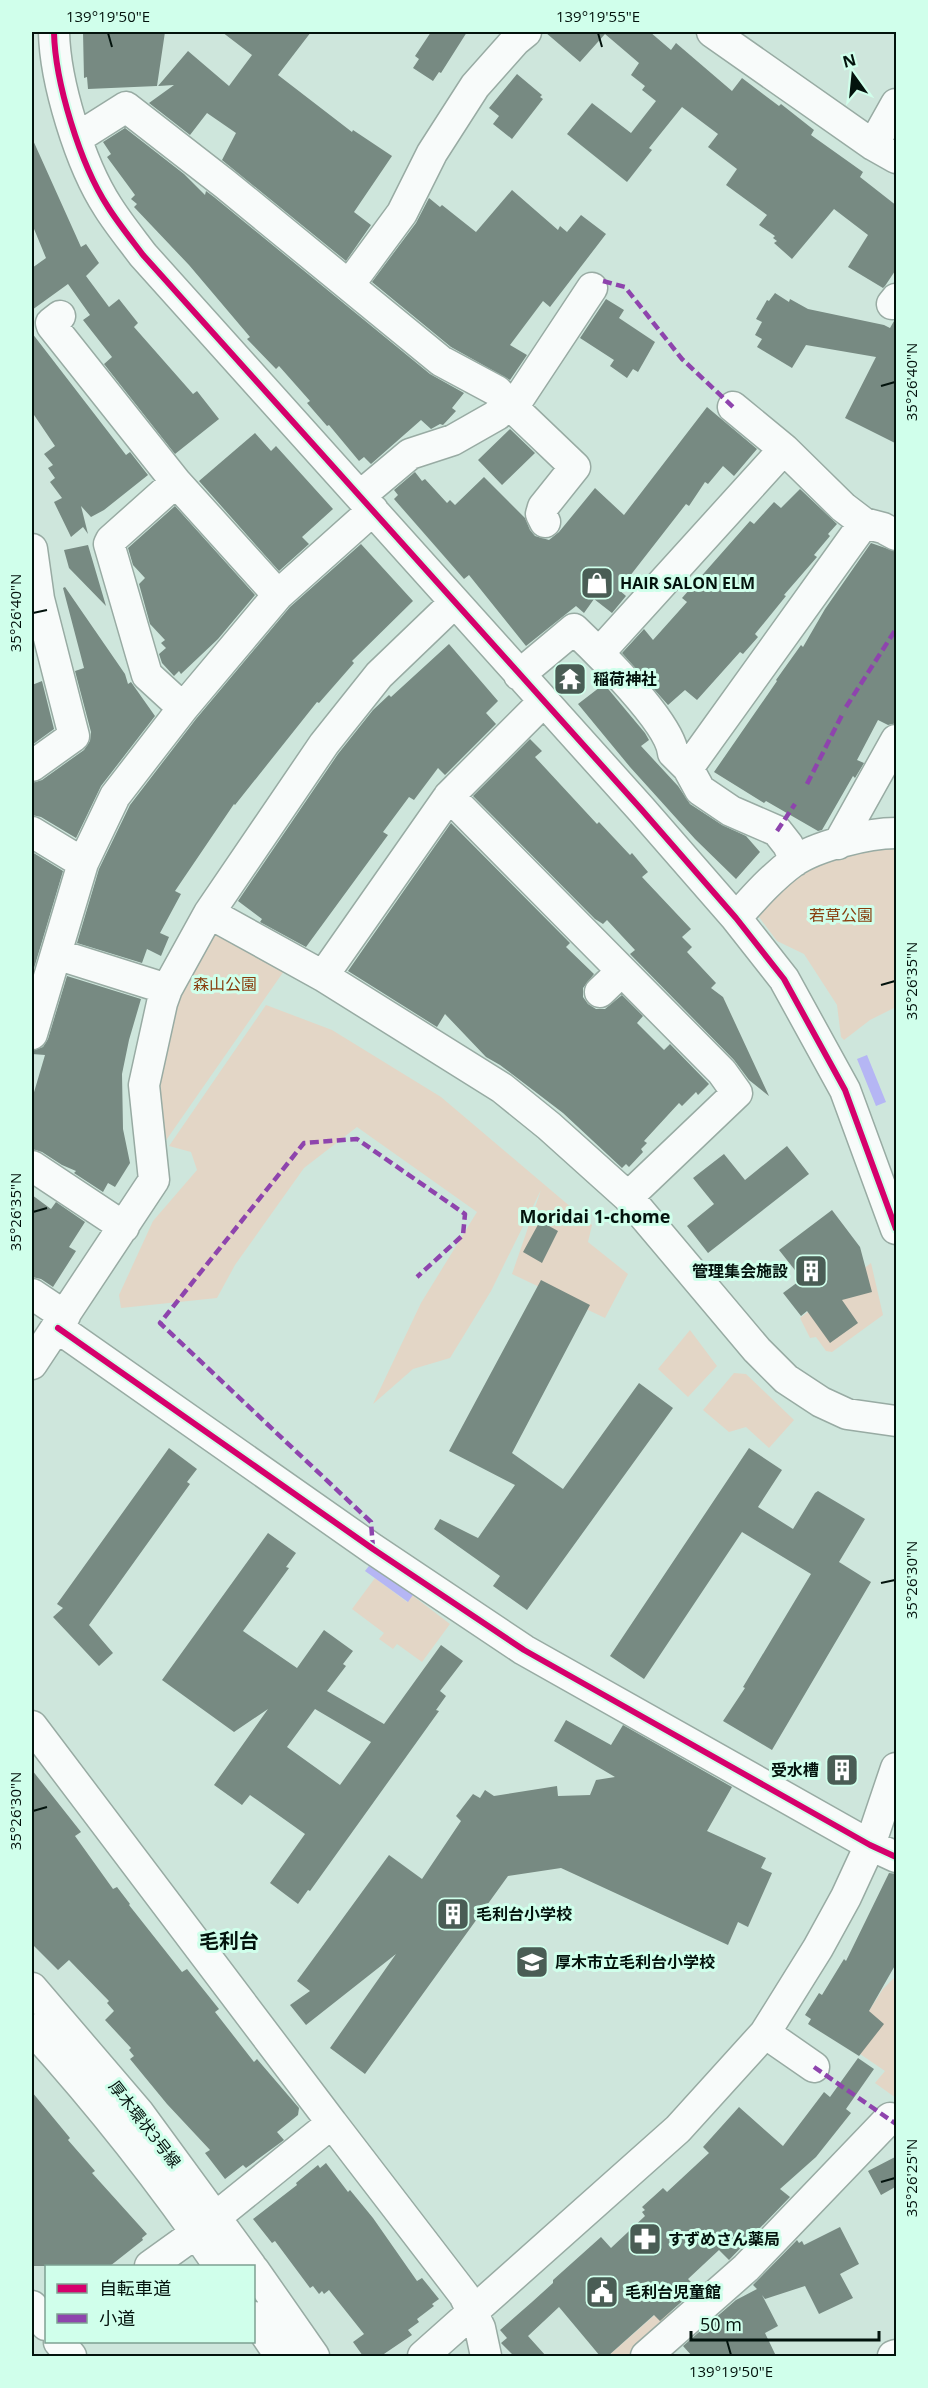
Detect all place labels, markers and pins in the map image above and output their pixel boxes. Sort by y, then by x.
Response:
shop icon: HAIR SALON ELM [579,565,615,601]
place label: HAIR SALON ELM [620,572,755,594]
temple icon: 稲荷神社 [552,661,588,697]
place label: 稲荷神社 [593,668,657,690]
building icon: 管理集会施設 [793,1253,829,1289]
place label: 管理集会施設 [692,1260,788,1282]
building icon: 受水槽 [824,1752,860,1788]
place label: 受水槽 [771,1759,819,1781]
building icon: 毛利台小学校 [435,1896,471,1932]
place label: 毛利台小学校 [476,1903,572,1925]
school or university icon: 厚木市立毛利台小学校 [514,1944,550,1980]
place label: 厚木市立毛利台小学校 [555,1951,715,1973]
pharmacy icon: すずめさん薬局 [627,2221,663,2257]
place label: すずめさん薬局 [668,2228,780,2250]
public building icon: 毛利台児童館 [584,2274,620,2310]
place label: 毛利台児童館 [625,2281,721,2303]

